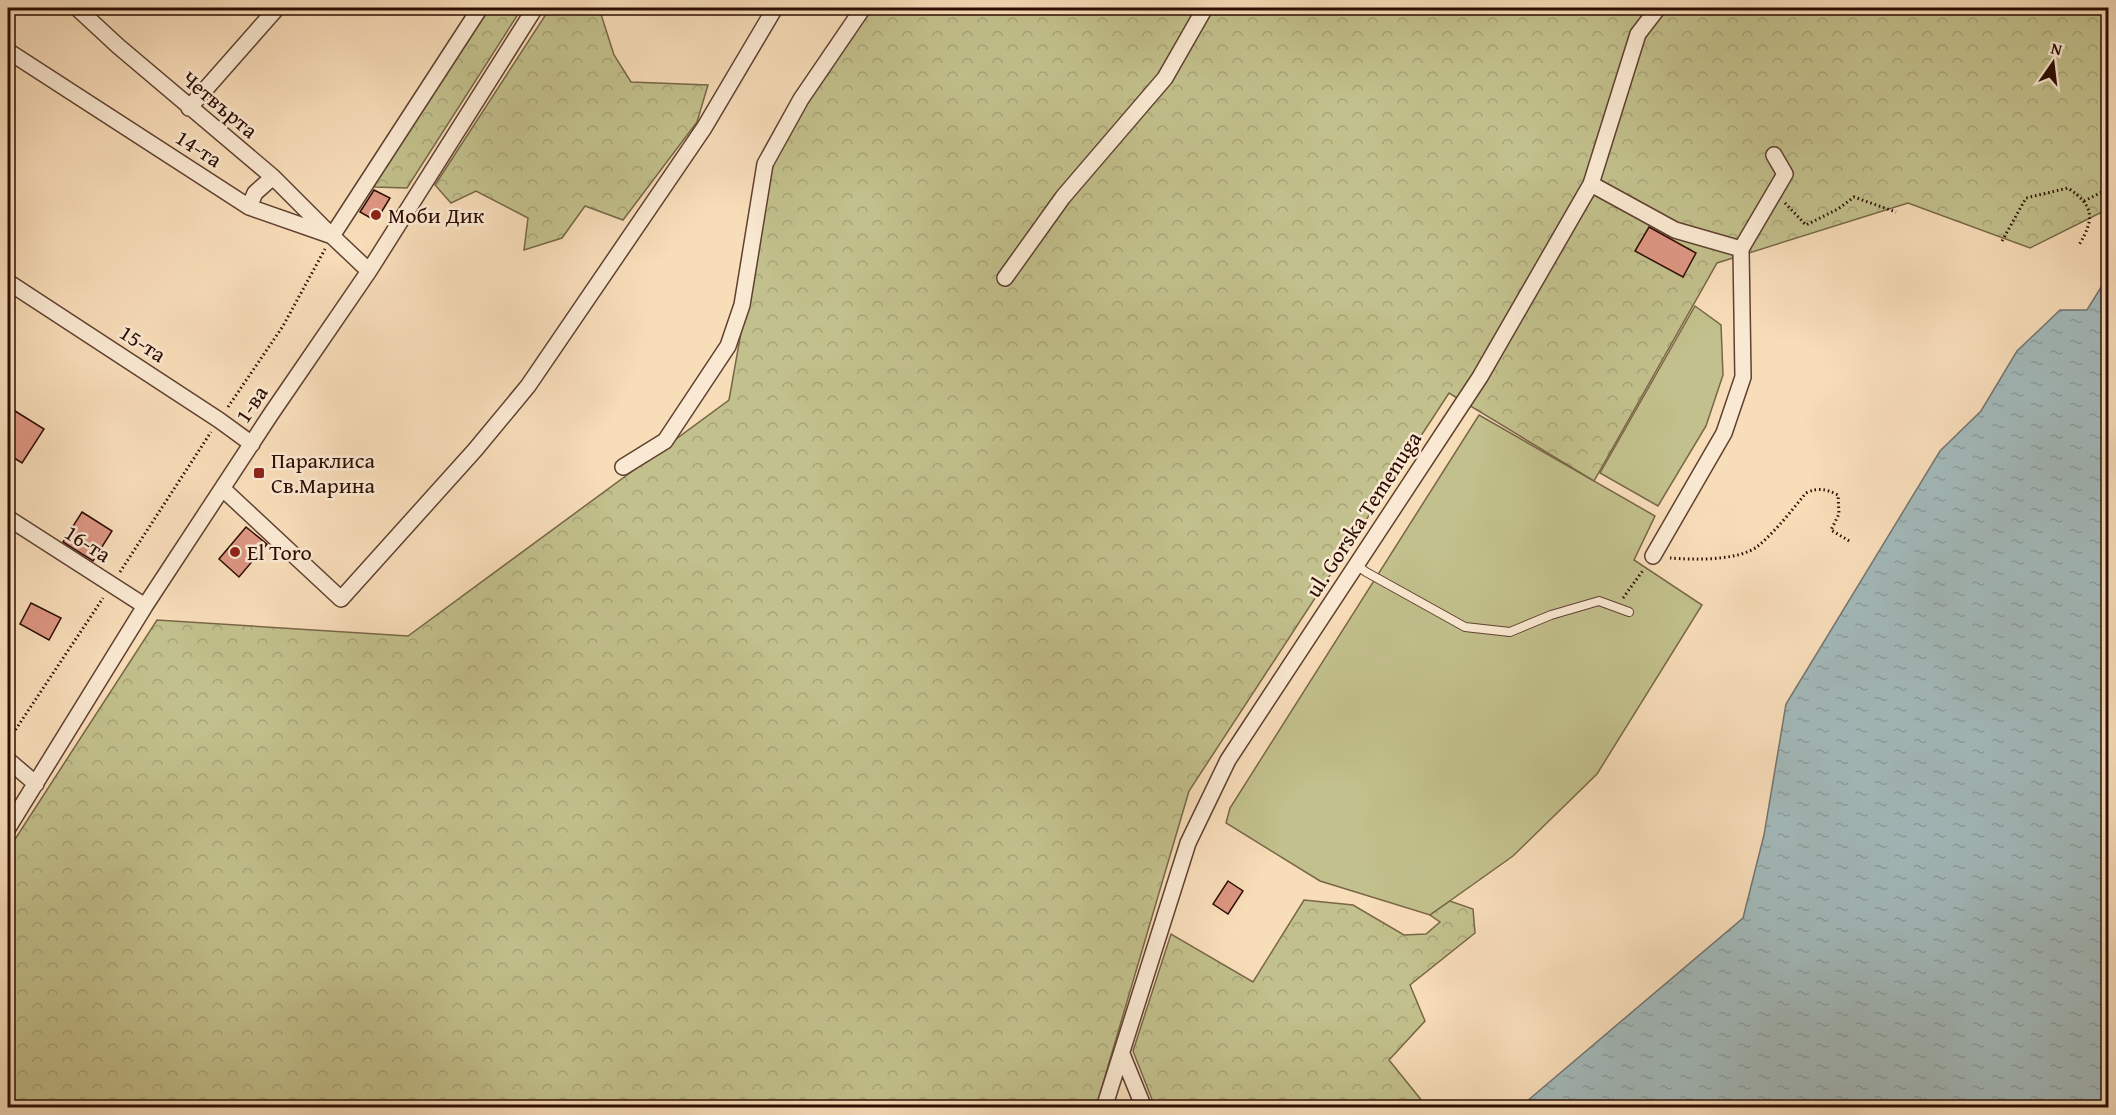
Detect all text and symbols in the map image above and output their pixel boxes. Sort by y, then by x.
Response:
north arrow [2023,33,2083,93]
text: N [2049,36,2065,61]
street label: Четвърта [175,62,266,146]
street label: 14-та [169,121,229,175]
place label: Моби Дик [388,199,485,231]
marker: Моби Дик [369,208,383,222]
street label: 15-та [113,316,173,370]
street label: 1-ва [227,378,276,429]
street label: ul. Gorska Temenuga [1297,424,1429,603]
place label: Параклиса Св.Марина [271,444,375,501]
marker: Параклиса Св.Марина [252,466,266,480]
street label: 16-та [58,516,118,570]
place label: El Toro [247,536,312,568]
marker: El Toro [228,545,242,559]

